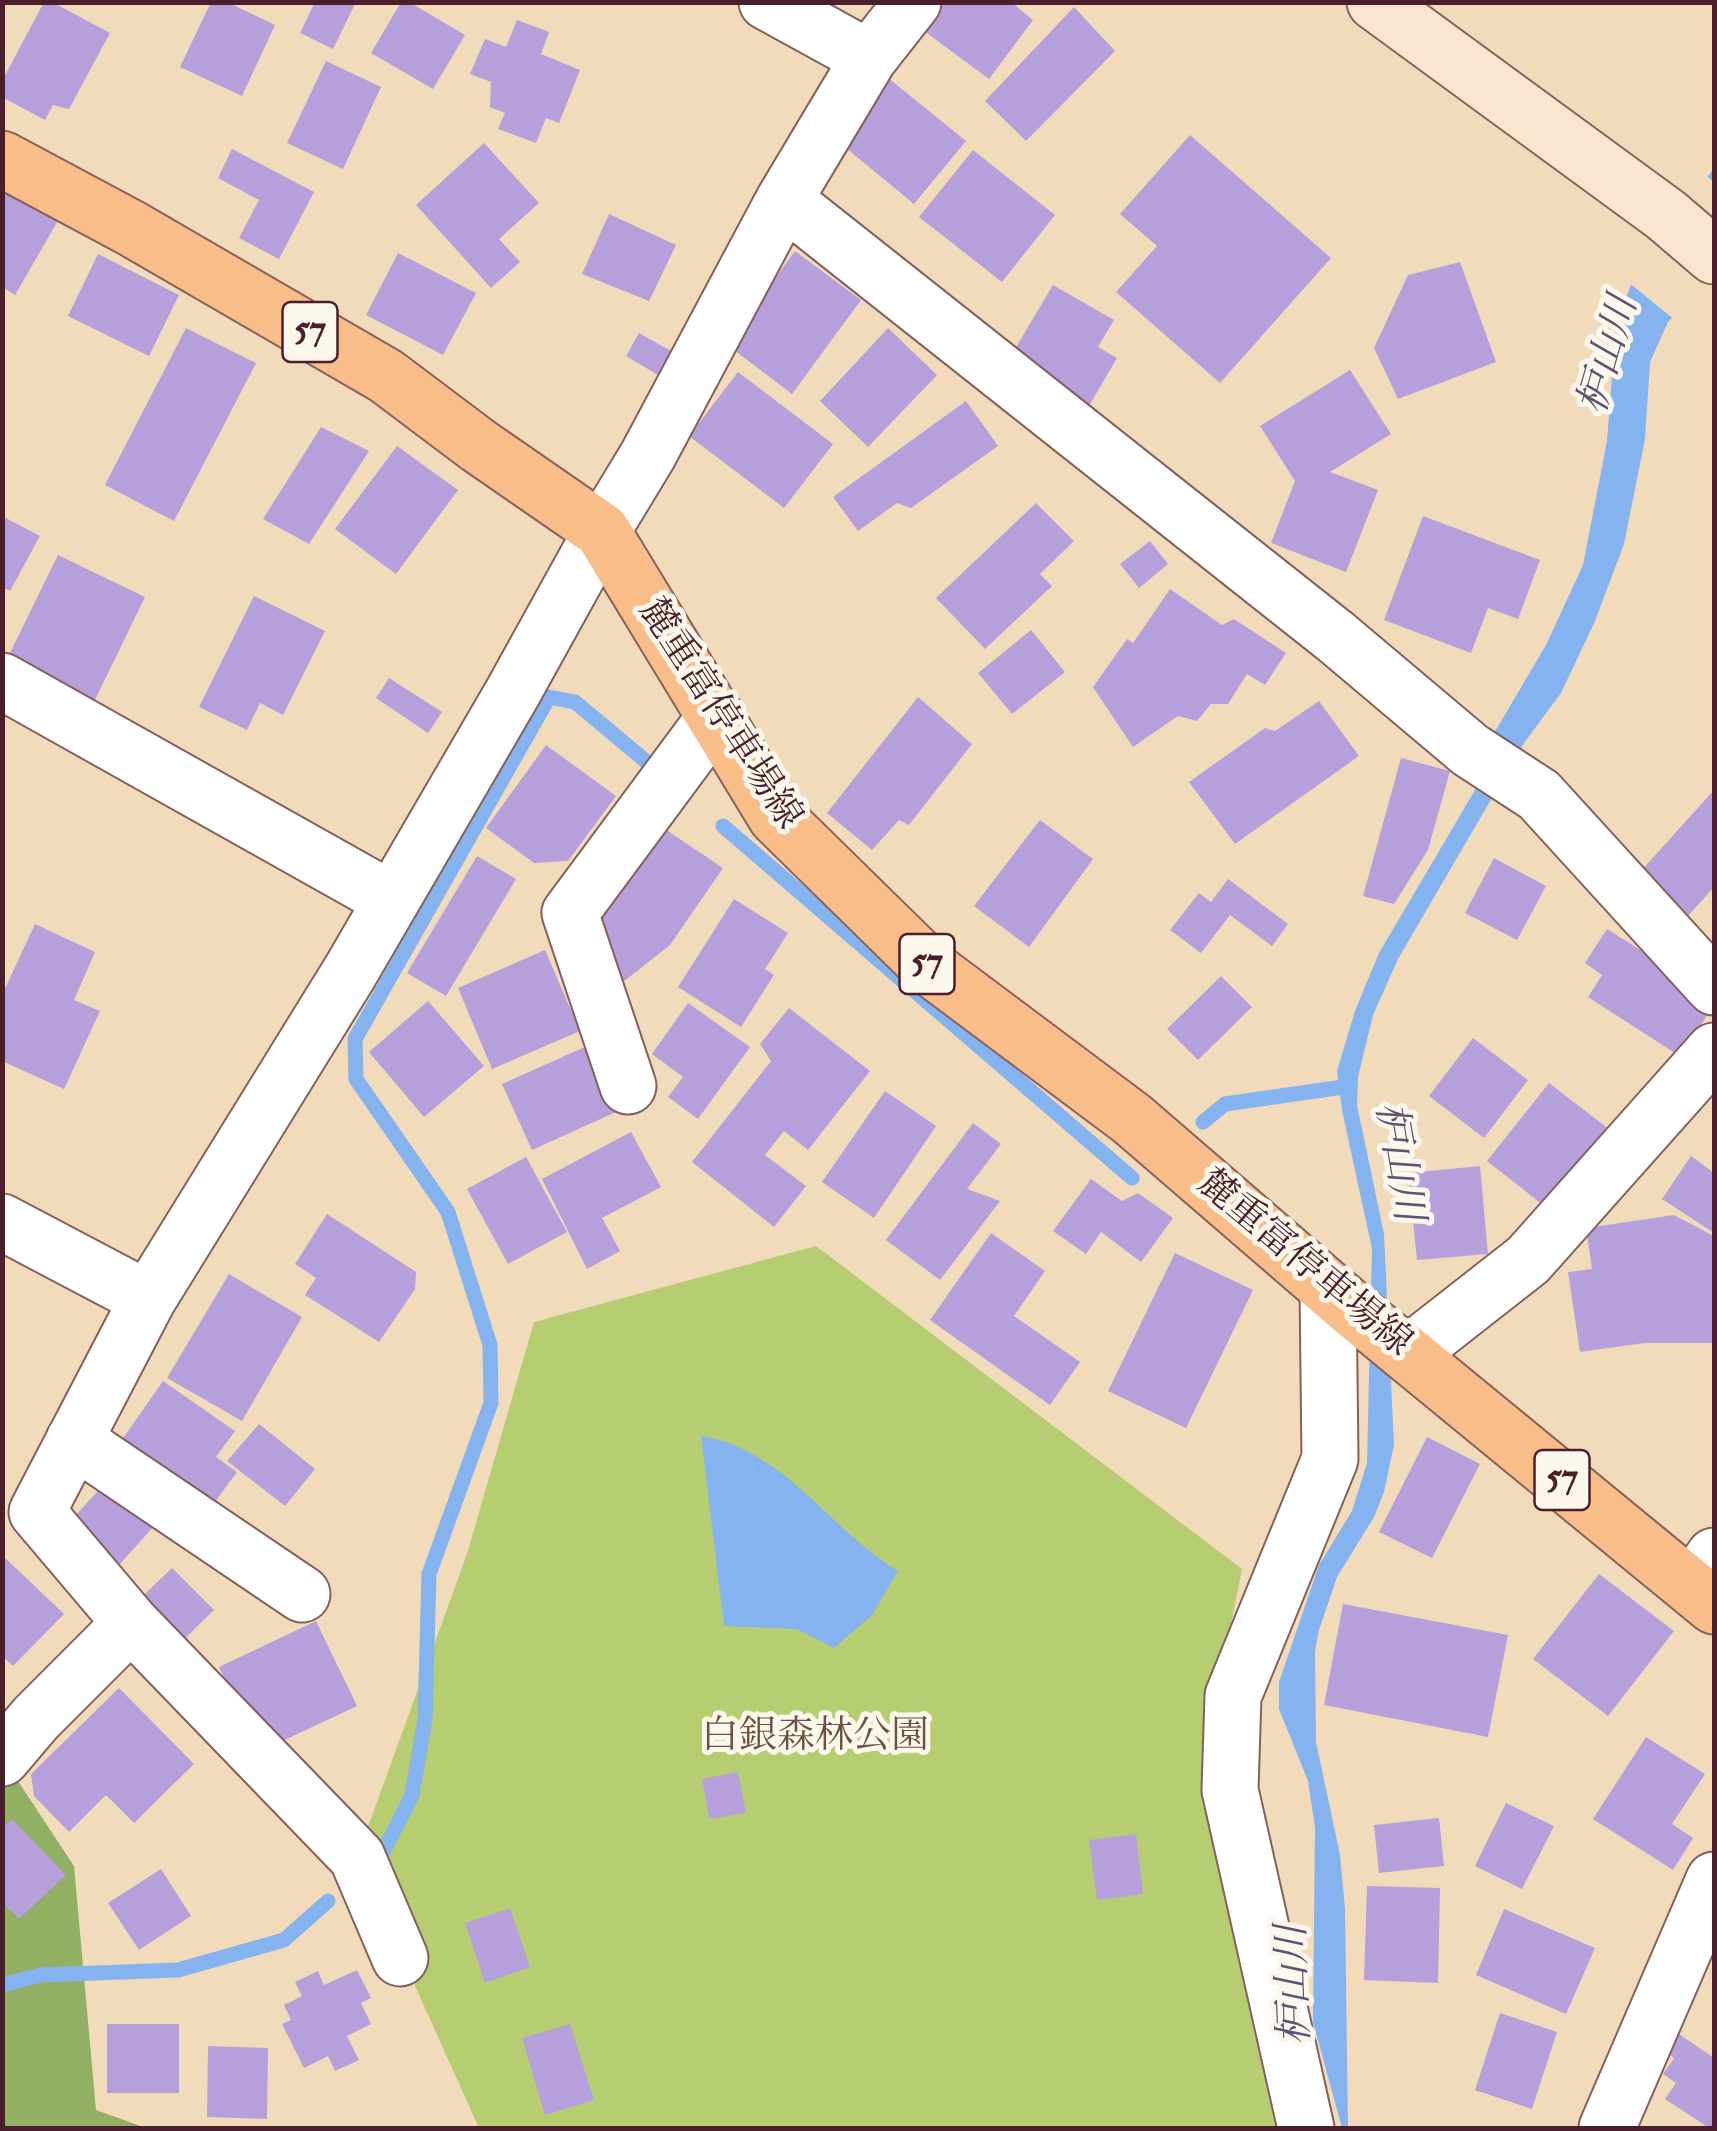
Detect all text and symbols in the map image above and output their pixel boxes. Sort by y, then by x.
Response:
water label: 枦山川 [1571,292,1651,420]
road number: 57 [282,302,338,362]
street label: 麓重富停車場線 [626,591,810,839]
road number: 57 [900,934,954,994]
water label: 枦山川 [1362,1099,1430,1225]
street label: 麓重富停車場線 [1186,1162,1420,1368]
road number: 57 [1534,1450,1590,1510]
park label: 白銀森林公園 [701,1716,929,1762]
water label: 枦山川 [1271,1924,1323,2046]

